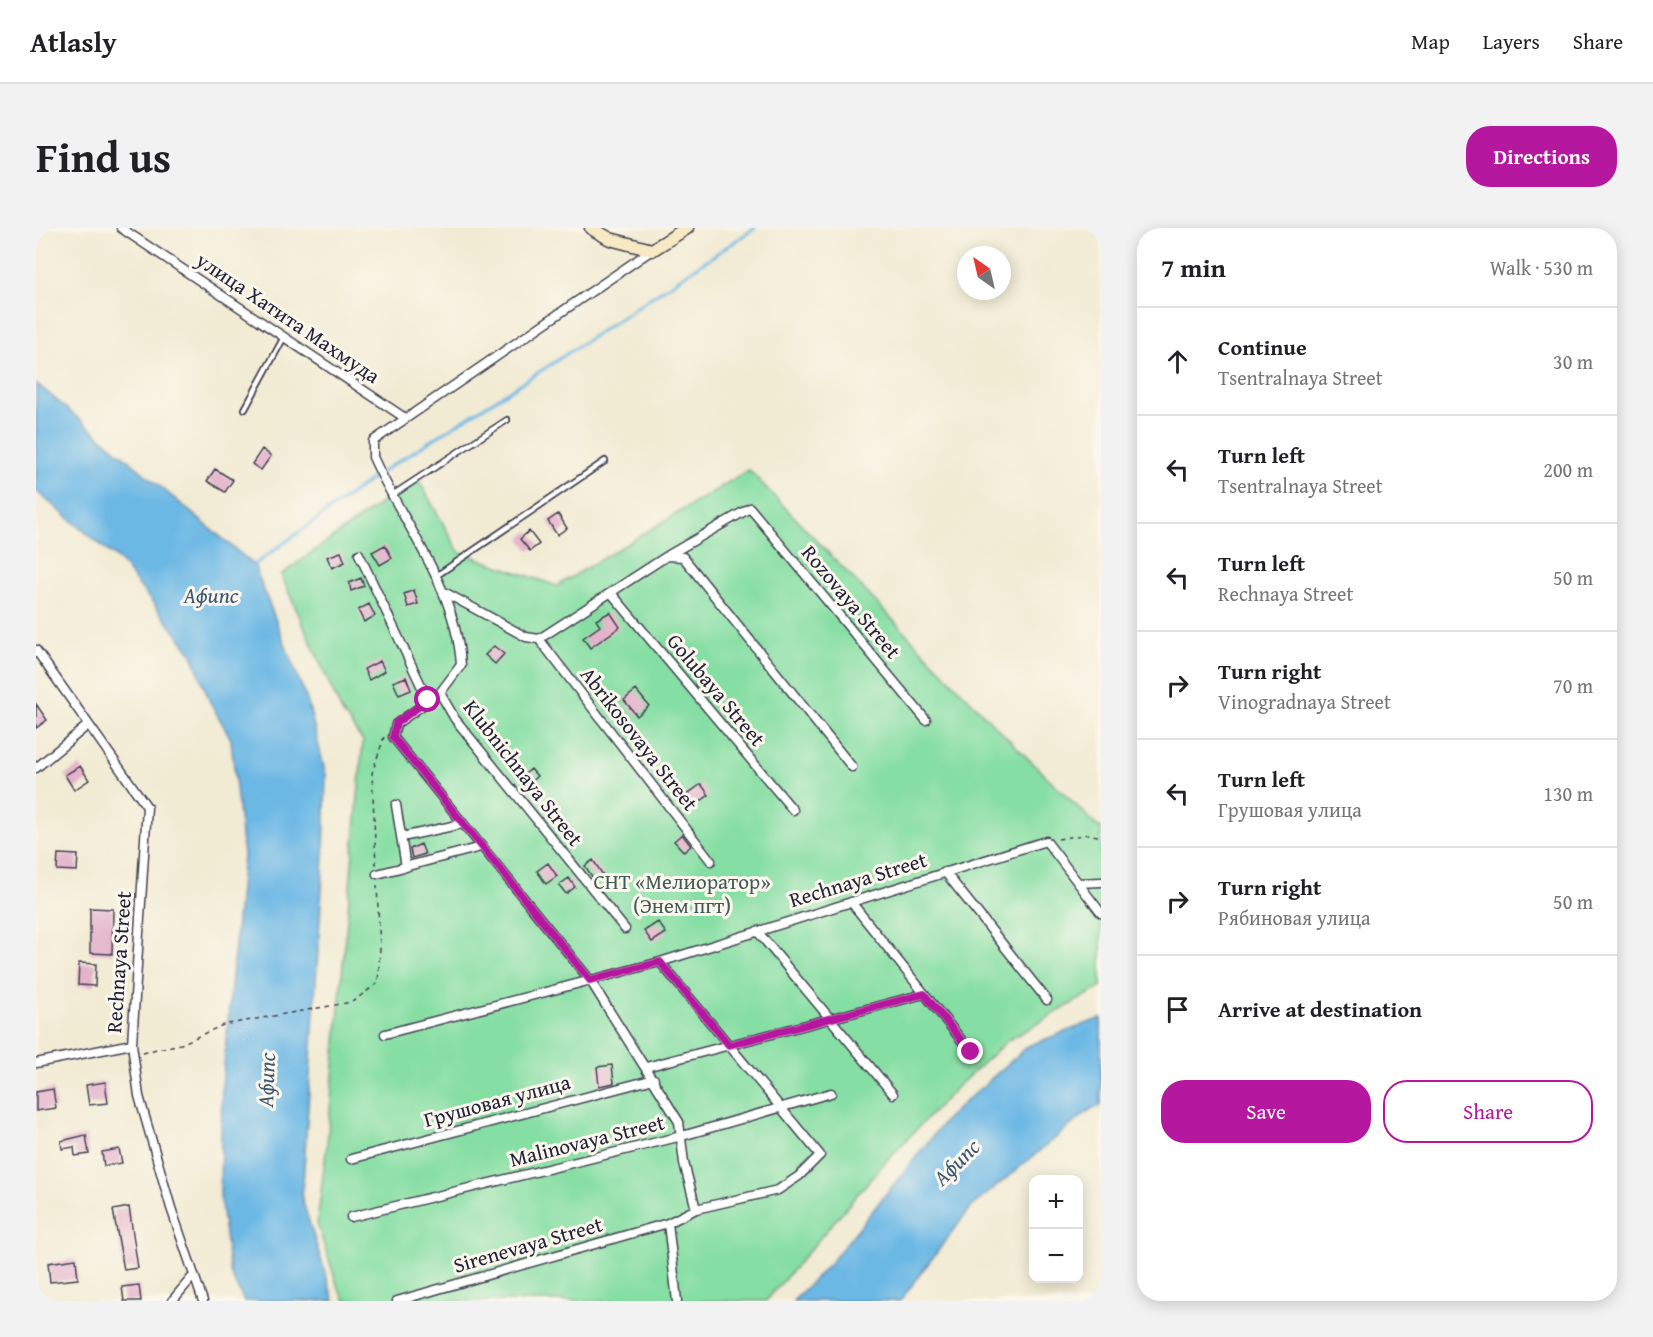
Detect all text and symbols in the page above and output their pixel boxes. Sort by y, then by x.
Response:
text: Atlasly [30,21,117,62]
text: Map [1411,26,1450,57]
text: Layers [1483,26,1540,57]
text: Share [1573,26,1623,57]
text: Find us [36,126,171,187]
button: Directions [1466,126,1617,187]
street label: улица Хатита Махмуда [189,244,386,391]
north arrow [957,246,1011,300]
text: 7 min [1161,248,1226,287]
text: Walk · 530 m [1490,253,1593,282]
text: Continue [1218,331,1307,363]
icon: ahead [1161,345,1194,378]
text: 30 m [1553,347,1593,376]
text: Tsentralnaya Street [1218,363,1383,392]
text: Turn left [1218,439,1305,471]
icon: left [1161,453,1194,486]
text: 200 m [1543,455,1593,484]
text: Tsentralnaya Street [1218,471,1383,500]
street label: Rozovaya Street [794,538,909,666]
text: Turn left [1218,547,1305,579]
icon: left [1161,561,1194,594]
text: 50 m [1553,563,1593,592]
water label: Афипс [182,579,240,611]
text: Rechnaya Street [1218,579,1354,608]
street label: Golubaya Street [660,626,773,753]
text: Turn right [1218,655,1321,687]
street label: Abrikosovaya Street [573,660,706,818]
icon: right [1161,669,1194,702]
text: 70 m [1553,671,1593,700]
route start [414,686,440,712]
text: Vinogradnaya Street [1218,687,1391,716]
street label: Klubnichnaya Street [456,693,591,853]
text: Turn left [1218,763,1305,795]
icon: left [1161,777,1194,810]
text: 130 m [1543,779,1593,808]
text: Грушовая улица [1218,795,1362,824]
street label: Rechnaya Street [785,844,931,915]
park label: СНТ «Мелиоратор» (Энем пгт) [593,866,771,921]
text: Turn right [1218,871,1321,903]
icon: right [1161,885,1194,918]
text: 50 m [1553,887,1593,916]
street label: Rechnaya Street [98,889,139,1034]
text: Рябиновая улица [1218,903,1371,932]
icon: arrive [1161,993,1194,1026]
text: Arrive at destination [1218,993,1422,1025]
route end [957,1038,983,1064]
water label: Афипс [249,1051,283,1109]
street label: Грушовая улица [420,1066,574,1135]
button: Save [1161,1080,1371,1143]
button: Share [1383,1080,1593,1143]
street label: Malinovaya Street [506,1106,668,1175]
water label: Афипс [924,1130,988,1194]
map controls [1029,1175,1083,1283]
button: + [1029,1175,1083,1229]
street label: Sirenevaya Street [450,1208,607,1281]
button: − [1029,1229,1083,1283]

